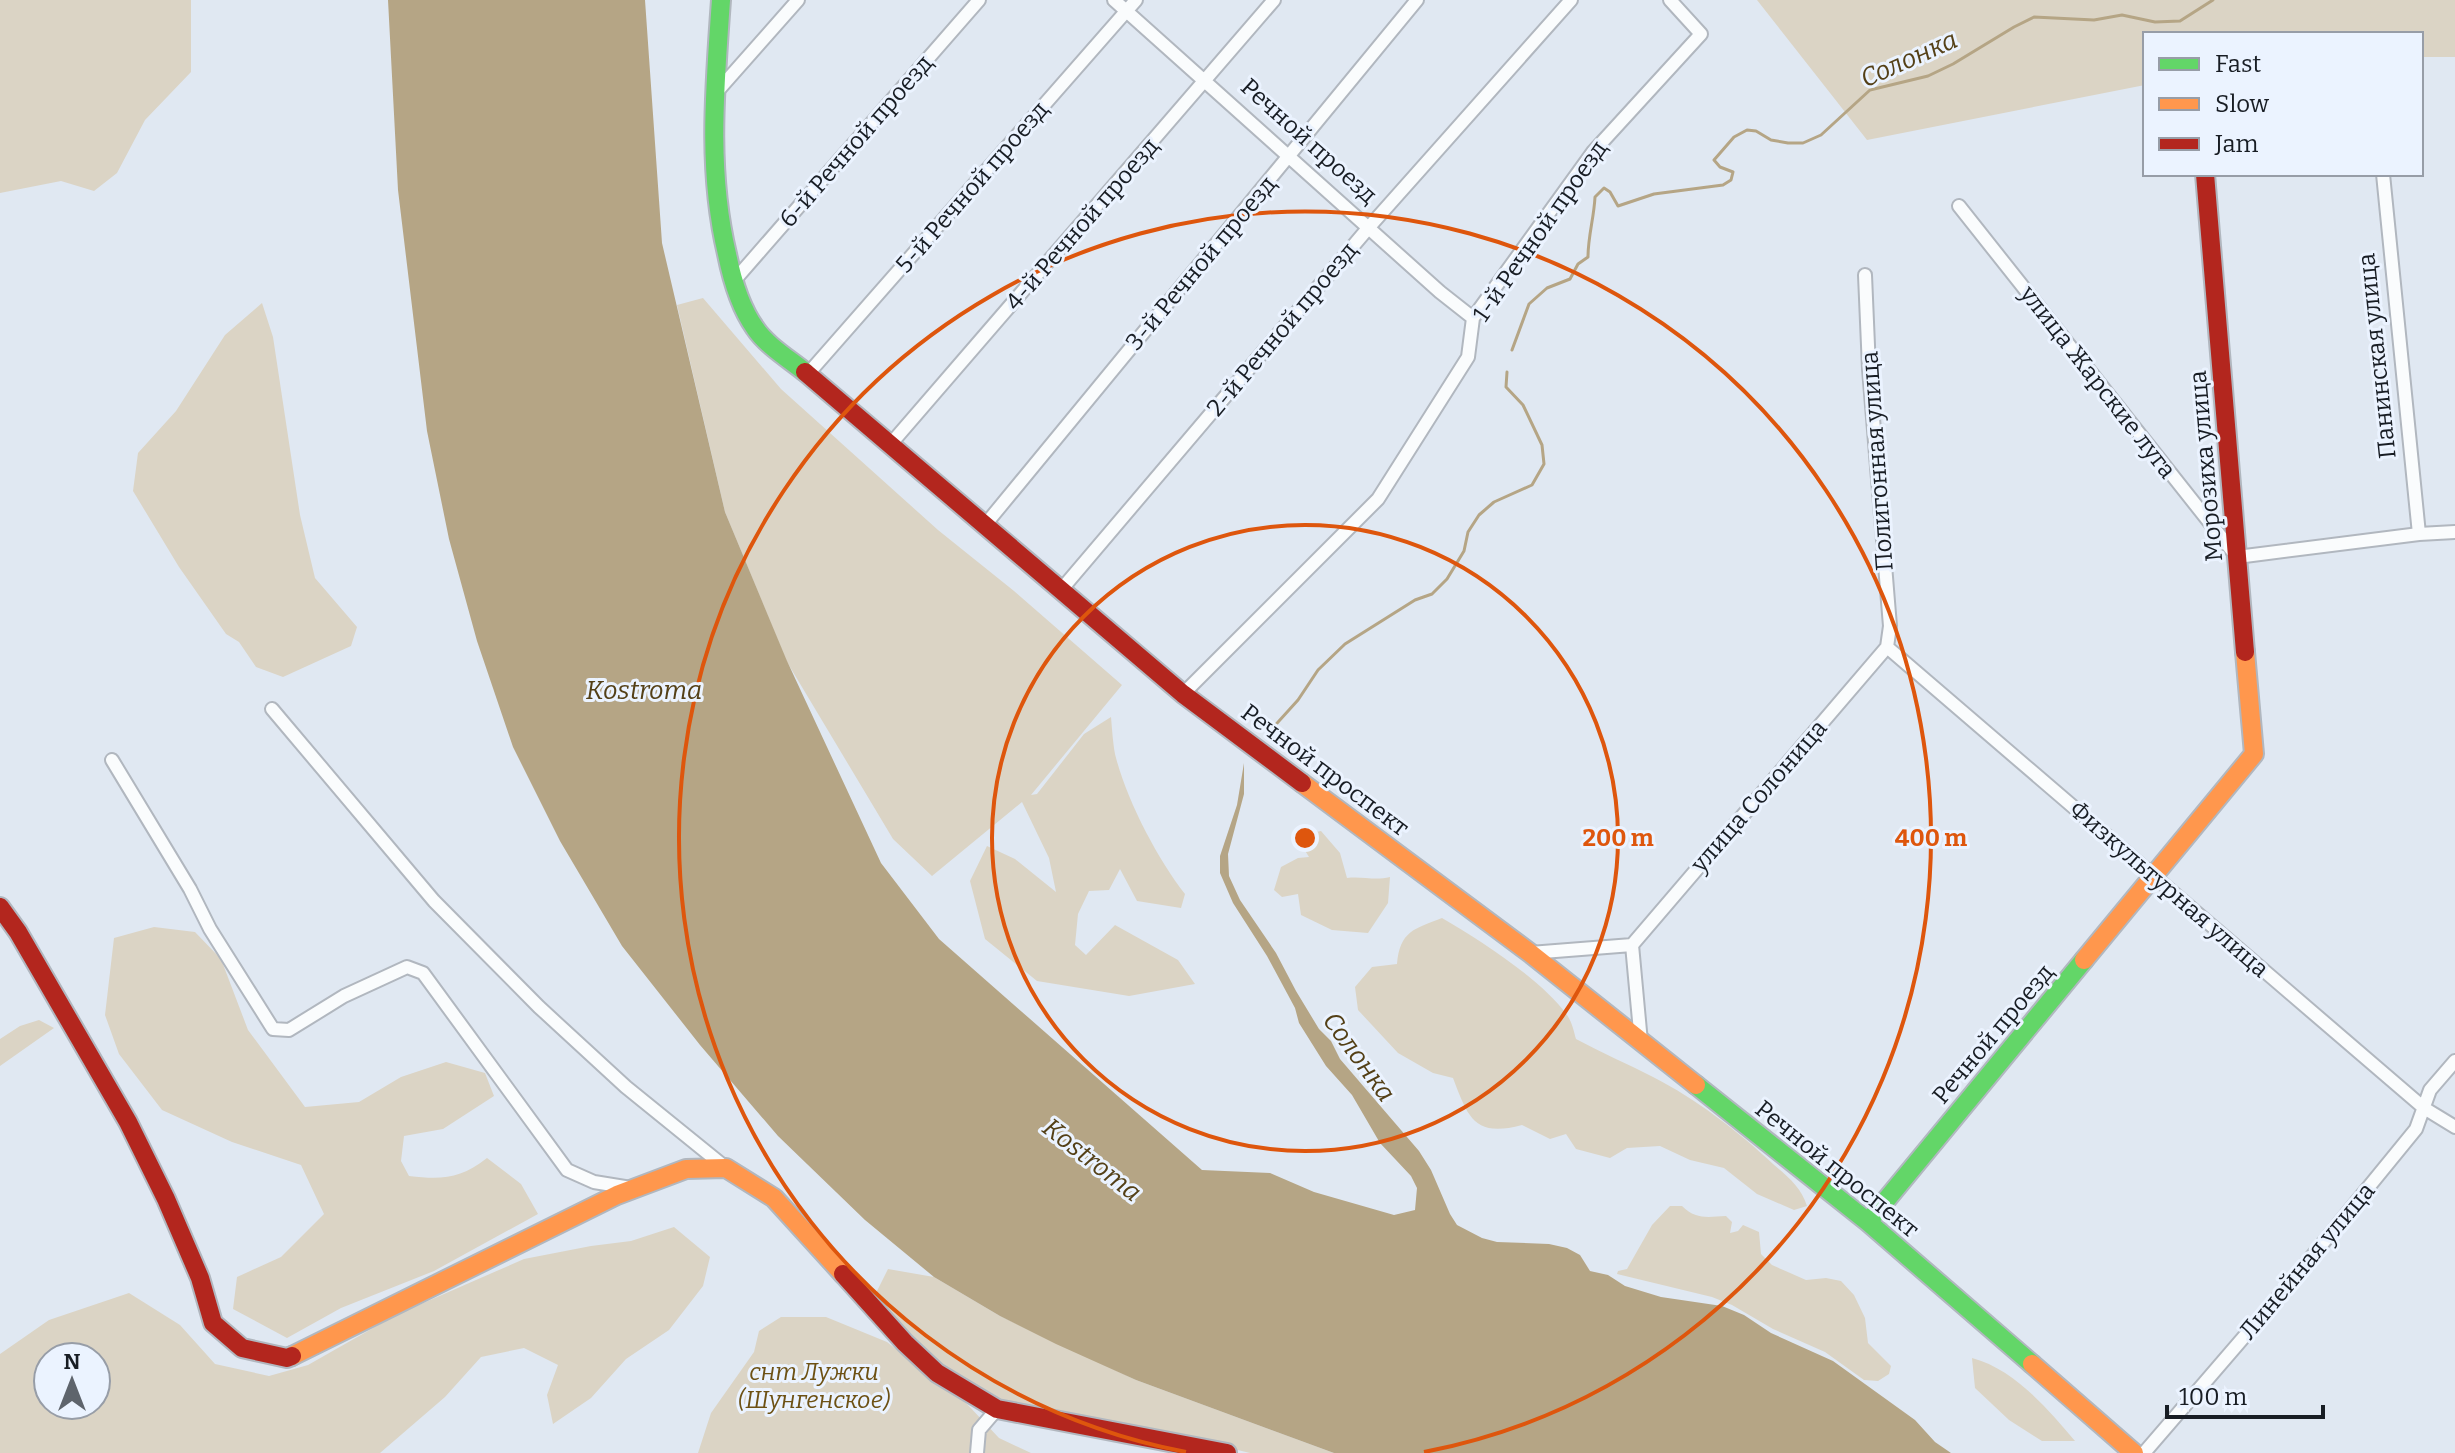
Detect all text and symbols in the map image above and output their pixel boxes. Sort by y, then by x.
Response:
water label: Солонка [1856,24,1962,94]
legend [2143,32,2423,176]
street label: 6-й Речной проезд [774,49,938,233]
text: Fast [2215,50,2261,78]
street label: Речной проезд [1235,73,1383,209]
text: Slow [2215,90,2270,118]
street label: 5-й Речной проезд [890,96,1054,278]
text: Jam [2214,130,2259,158]
street label: 4-й Речной проезд [1000,132,1164,316]
street label: 1-й Речной проезд [1467,135,1613,327]
street label: 3-й Речной проезд [1120,170,1282,356]
street label: 2-й Речной проезд [1201,236,1363,422]
street label: Панинская улица [2352,252,2402,460]
street label: улица Жарские луга [2014,279,2182,484]
street label: Полигонная улица [1855,350,1899,572]
street label: Морозиха улица [2184,369,2228,563]
water label: Kostroma [586,675,702,706]
street label: Речной проспект [1236,698,1414,842]
street label: улица Солоница [1685,714,1833,879]
street label: Физкультурная улица [2064,795,2274,983]
centre of rings [1291,824,1319,852]
text: 200 m [1582,824,1654,852]
text: 400 m [1895,824,1967,852]
street label: Речной проезд [1927,959,2059,1109]
water label: Солонка [1316,1006,1402,1108]
street label: Речной проспект [1750,1095,1924,1243]
water label: Kostroma [1036,1112,1148,1208]
street label: Линейная улица [2233,1177,2381,1345]
north arrow [32,1341,112,1421]
text: N [64,1348,81,1375]
park label: снт Лужки (Шунгенское) [738,1358,891,1414]
scale bar [2167,1369,2323,1419]
text: 100 m [2179,1383,2247,1411]

